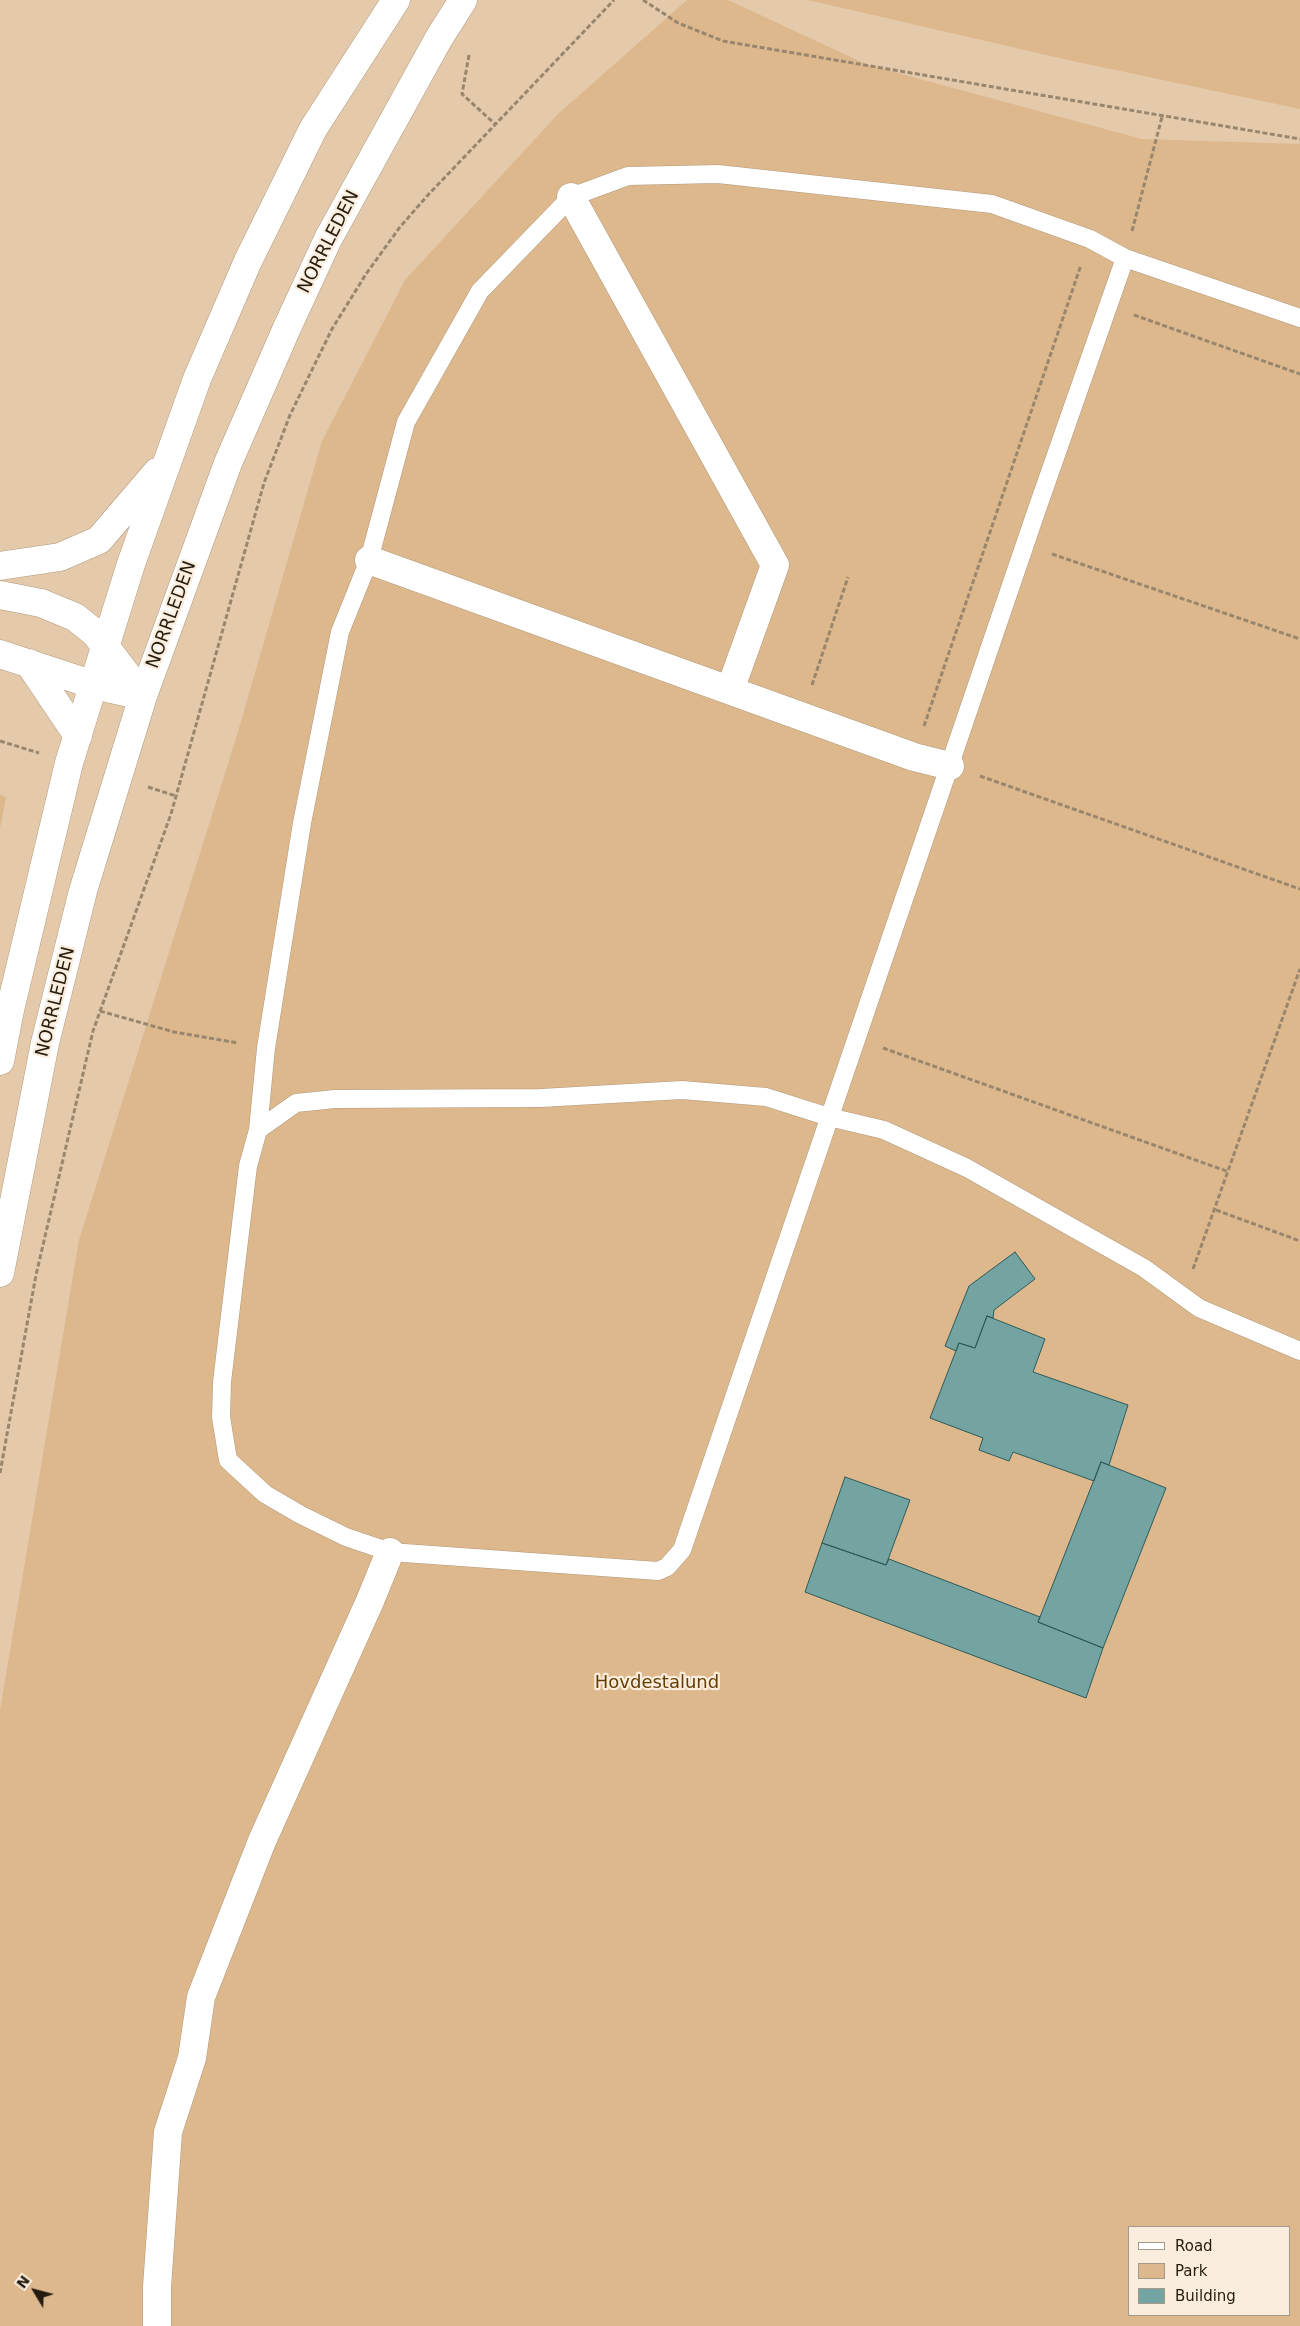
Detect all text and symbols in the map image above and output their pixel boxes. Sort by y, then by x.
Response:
street label: NORRLEDEN [294,187,364,297]
street label: NORRLEDEN [143,558,201,672]
street label: NORRLEDEN [32,945,80,1059]
park label: Hovdestalund [595,1672,719,1694]
legend [1128,2226,1290,2316]
text: Road [1175,2237,1213,2255]
text: Park [1175,2262,1207,2280]
north arrow [10,2266,60,2316]
text: N [13,2272,33,2291]
text: Building [1175,2287,1236,2305]

